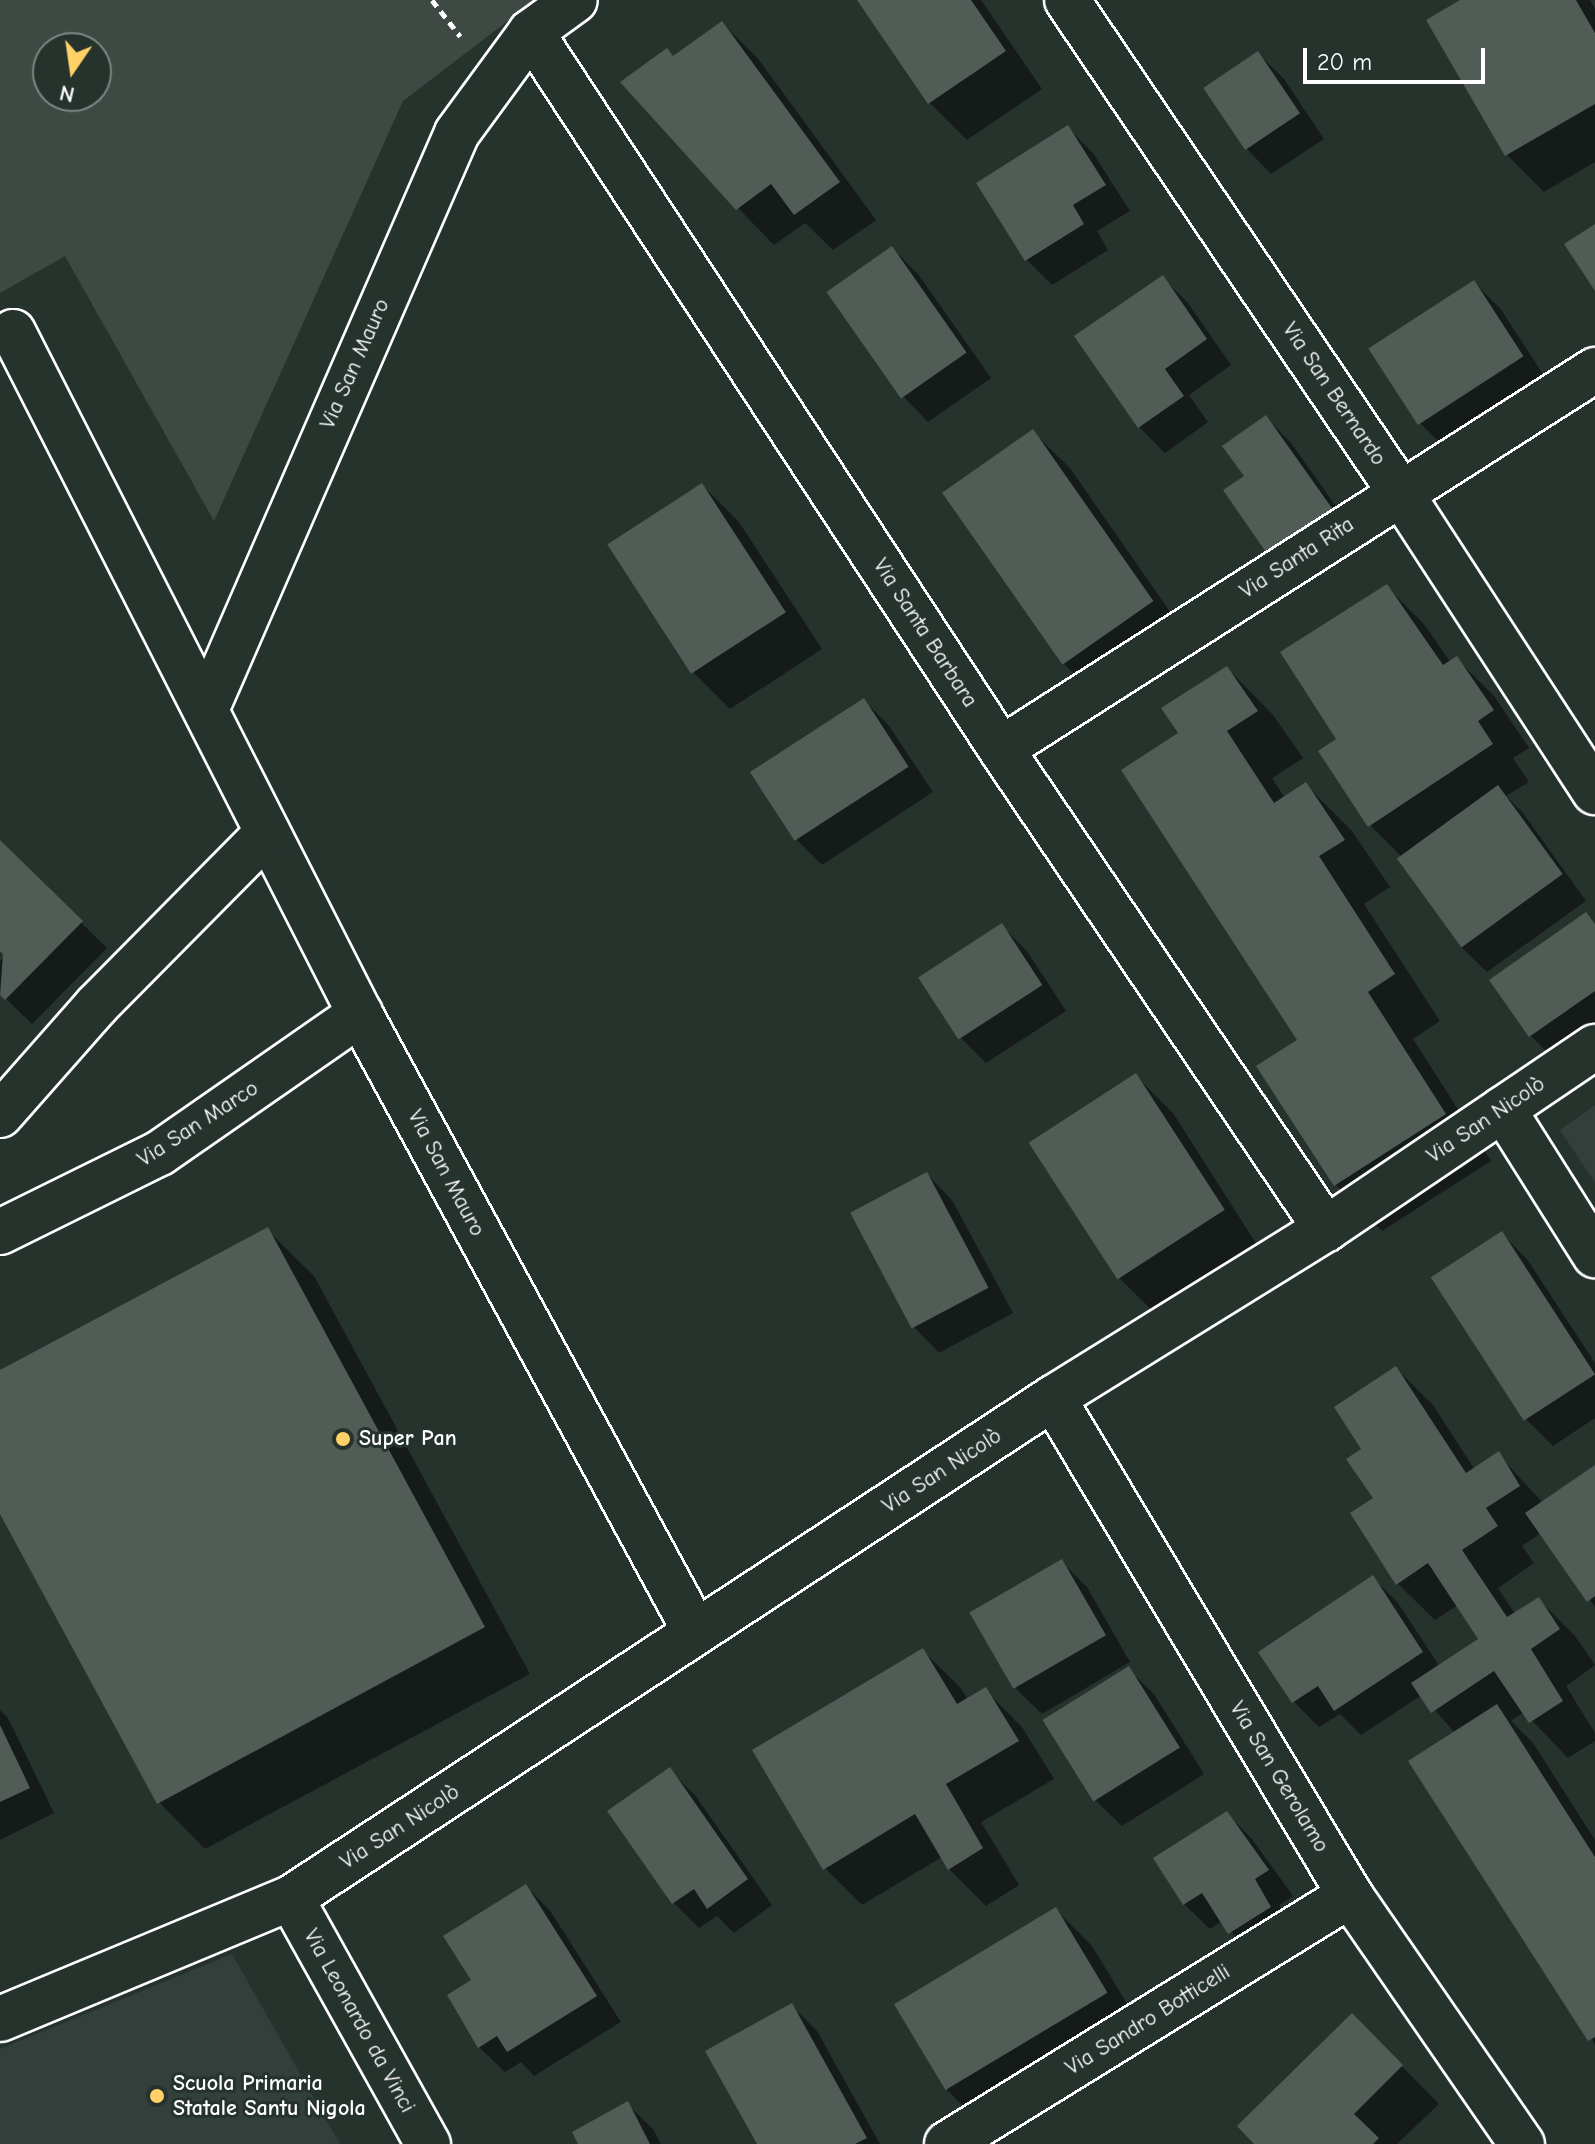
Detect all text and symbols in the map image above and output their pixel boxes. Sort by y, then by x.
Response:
north arrow [32,32,112,112]
scale bar [1307,32,1489,82]
text: 20 m [1317,48,1372,76]
text: N [57,79,77,108]
street label: Via San Mauro [315,295,395,433]
street label: Via San Bernardo [1276,317,1392,471]
street label: Via Santa Rita [1235,511,1359,605]
street label: Via Santa Barbara [867,554,983,712]
street label: Via San Nicolò [1422,1071,1550,1169]
street label: Via San Marco [133,1075,263,1173]
street label: Via San Mauro [402,1105,490,1241]
street label: Via San Nicolò [878,1423,1006,1519]
place label: Super Pan [359,1426,457,1452]
marker: Super Pan [334,1430,352,1448]
street label: Via San Gerolamo [1224,1697,1334,1857]
street label: Via San Nicolò [336,1779,464,1875]
street label: Via Leonardo da Vinci [298,1925,420,2117]
street label: Via Sandro Botticelli [1061,1959,1235,2081]
place label: Scuola Primaria Statale Santu Nigola [173,2070,366,2122]
marker: Scuola Primaria Statale Santu Nigola [148,2087,166,2105]

